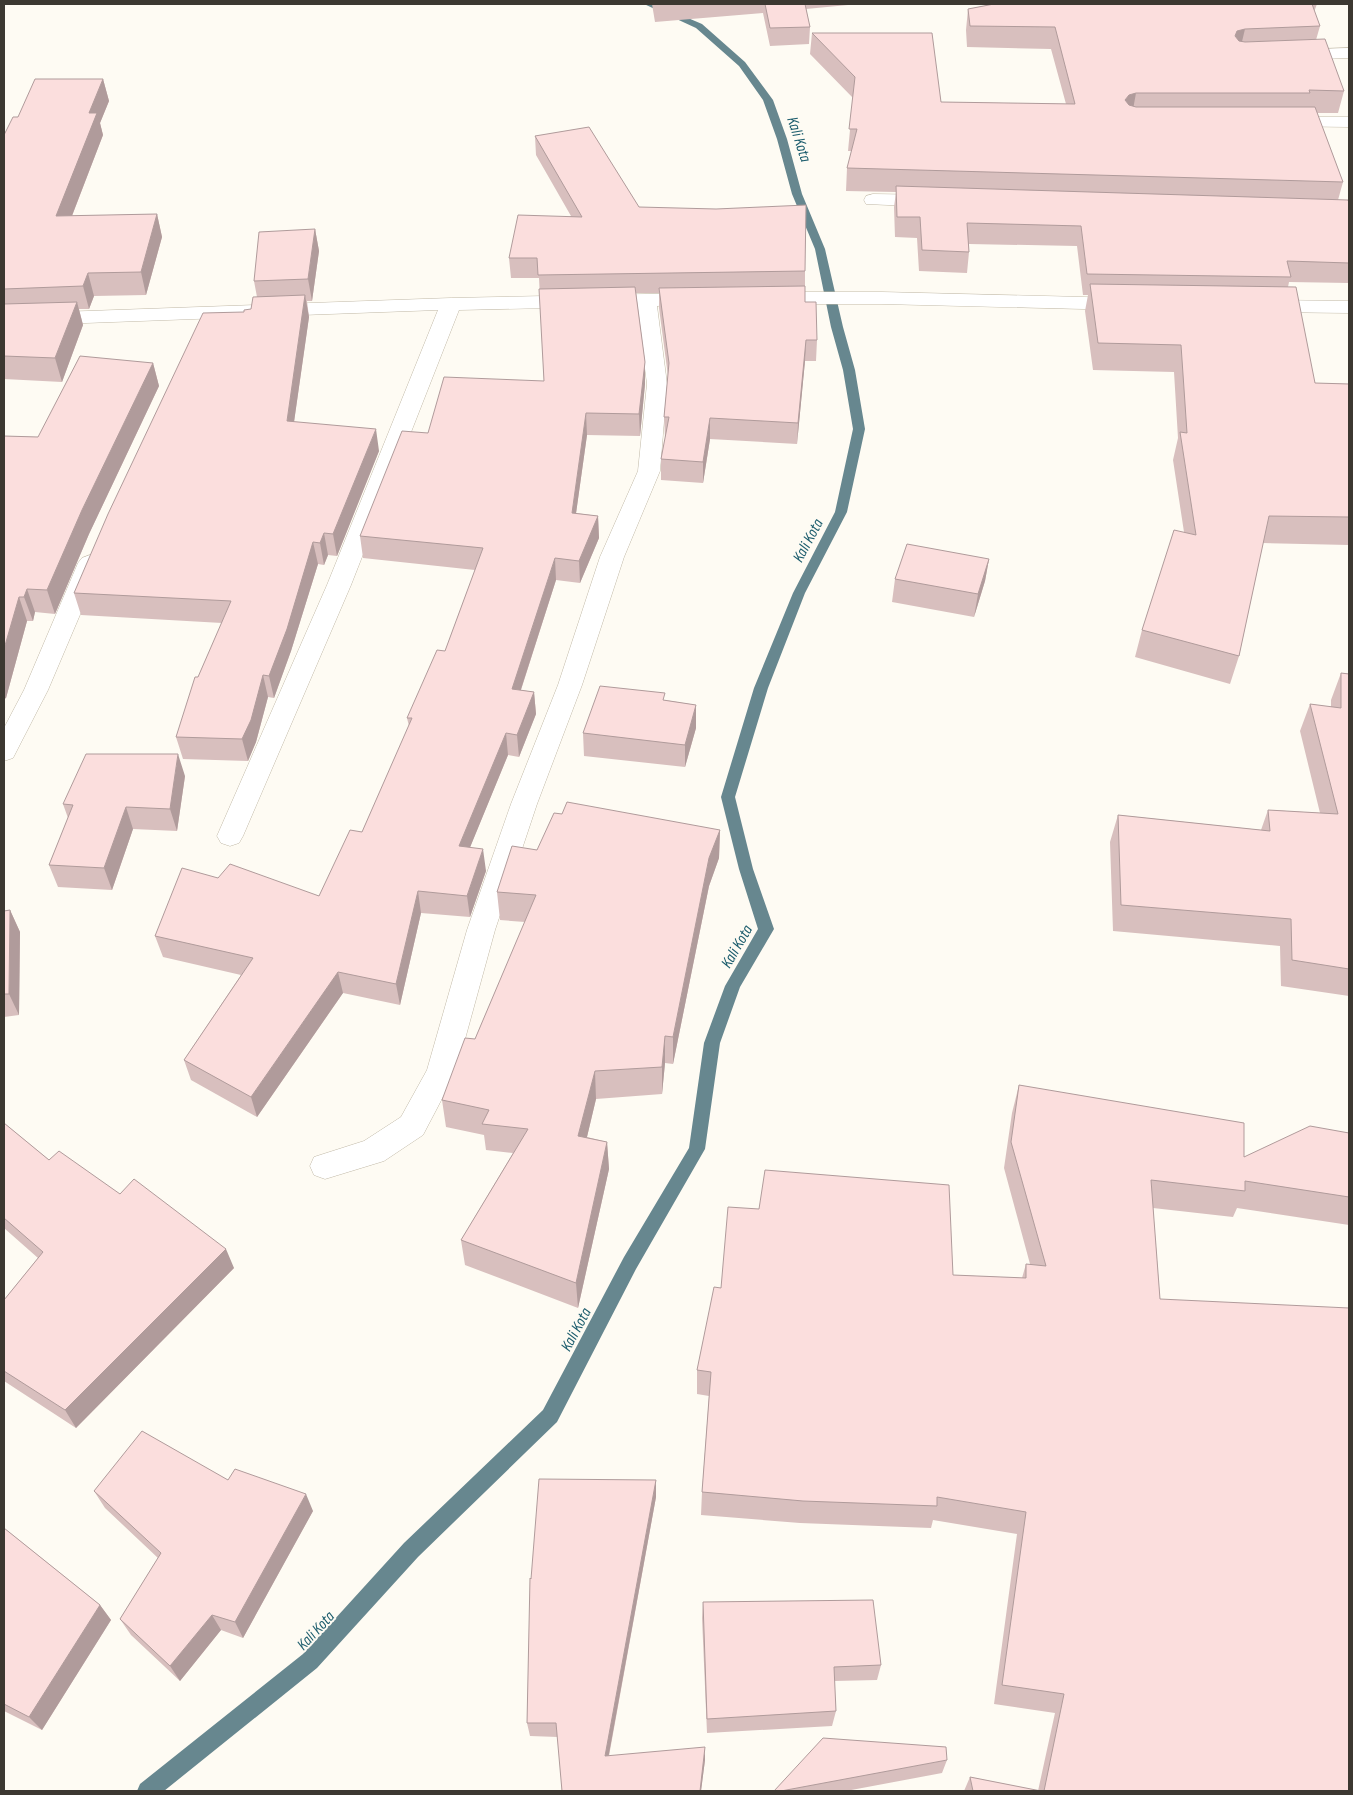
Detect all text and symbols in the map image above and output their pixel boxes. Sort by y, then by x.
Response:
water label: Kali Kota [782,114,815,165]
water label: Kali Kota [789,515,828,566]
water label: Kali Kota [717,921,757,972]
water label: Kali Kota [557,1304,596,1355]
water label: Kali Kota [293,1607,339,1654]

